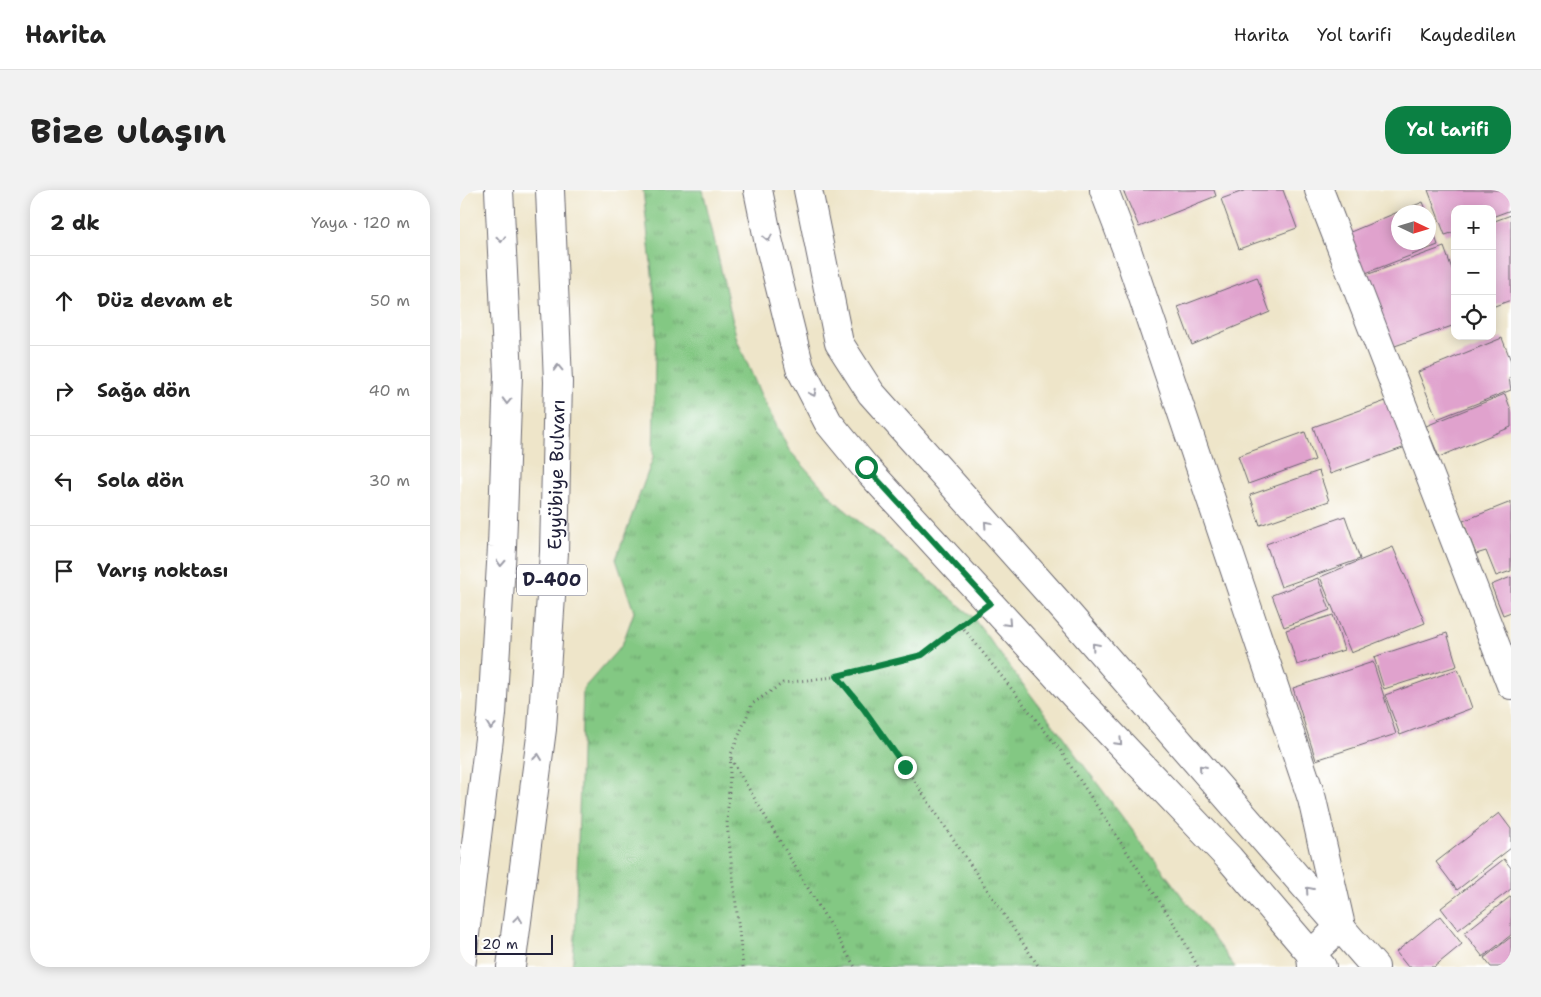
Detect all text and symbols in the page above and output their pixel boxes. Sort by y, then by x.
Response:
text: Harita [25,19,106,51]
text: Harita [1234,23,1289,47]
text: Yol tarifi [1317,23,1392,47]
text: Kaydedilen [1420,23,1516,47]
button: Yol tarifi [1385,106,1511,154]
text: Bize ulaşın [30,107,226,154]
north arrow [1391,205,1436,250]
map controls [1451,205,1496,340]
button: + [1451,205,1496,250]
text: 2 dk [50,209,100,237]
text: Yaya · 120 m [311,212,410,233]
one-way arrow [762,233,773,242]
one-way arrow [495,235,506,243]
button: − [1451,250,1496,295]
icon: ahead [50,287,78,315]
text: Düz devam et [97,288,233,313]
text: 50 m [370,290,410,311]
button: locate [1451,295,1496,340]
one-way arrow [552,364,563,372]
icon: right [50,377,78,405]
text: Sağa dön [97,378,190,403]
text: 40 m [368,380,410,401]
one-way arrow [807,388,817,397]
one-way arrow [501,397,512,405]
street label: Eyyübiye Bulvarı [542,399,570,550]
route start [855,456,878,479]
icon: left [50,467,78,495]
text: Sola dön [97,468,184,493]
text: 30 m [369,470,410,491]
one-way arrow [985,521,993,530]
icon: arrive [50,557,78,585]
text: Varış noktası [97,558,228,583]
one-way arrow [495,560,506,568]
road number: D-400 [517,564,587,596]
one-way arrow [1002,617,1011,626]
one-way arrow [1092,642,1101,651]
one-way arrow [486,722,497,730]
one-way arrow [1113,736,1122,745]
one-way arrow [532,753,543,761]
route end [894,756,917,779]
one-way arrow [1199,765,1208,774]
one-way arrow [1306,887,1315,896]
one-way arrow [512,914,523,922]
scale bar [475,932,552,955]
text: 20 m [482,935,518,953]

